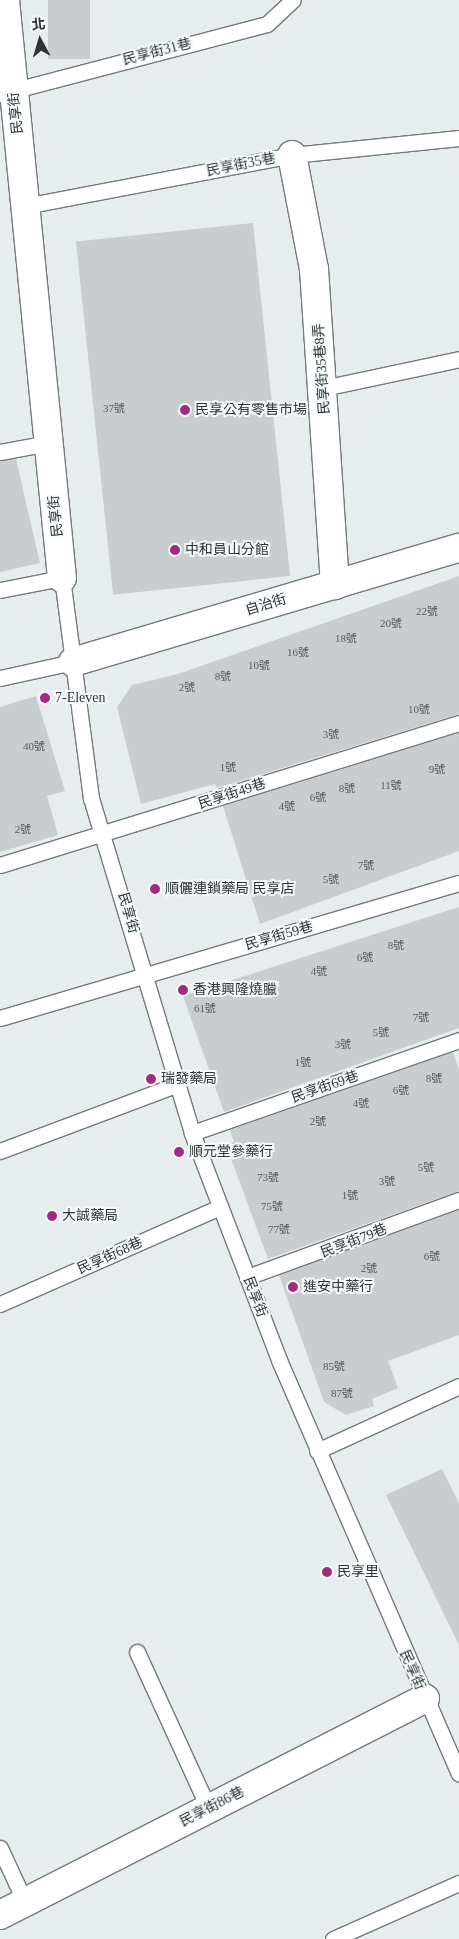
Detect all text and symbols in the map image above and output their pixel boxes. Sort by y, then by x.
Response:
north arrow [15,15,65,65]
text: 北 [31,16,46,33]
street label: 民享街31巷 [121,35,193,69]
street label: 民享街 [5,91,27,135]
street label: 民享街35巷 [205,150,277,180]
street label: 民享街35巷8弄 [310,323,334,415]
house number: 37號 [103,401,125,415]
place label: 民享公有零售市場 [195,402,307,418]
marker: 民享公有零售市場 [179,404,191,416]
street label: 民享街 [45,494,67,538]
place label: 中和員山分館 [185,542,269,558]
marker: 中和員山分館 [169,544,181,556]
street label: 自治街 [243,591,289,619]
house number: 22號 [416,604,438,618]
house number: 20號 [380,616,402,630]
house number: 18號 [335,631,357,645]
house number: 16號 [287,645,309,659]
house number: 10號 [248,658,270,672]
house number: 8號 [215,669,231,683]
house number: 2號 [179,680,195,694]
place label: 7-Eleven [55,690,106,706]
marker: 7-Eleven [39,692,51,704]
house number: 10號 [408,702,430,716]
house number: 3號 [323,727,339,741]
house number: 40號 [23,739,45,753]
house number: 1號 [220,760,236,774]
house number: 9號 [429,762,445,776]
street label: 民享街49巷 [196,775,268,813]
house number: 11號 [380,778,402,792]
house number: 8號 [339,781,355,795]
house number: 6號 [310,790,326,804]
house number: 4號 [279,799,295,813]
house number: 2號 [15,822,31,836]
house number: 7號 [358,858,374,872]
house number: 5號 [323,872,339,886]
place label: 順儷連鎖藥局 民享店 [165,881,294,897]
marker: 順儷連鎖藥局 民享店 [149,883,161,895]
street label: 民享街 [114,890,142,936]
street label: 民享街59巷 [243,918,315,954]
house number: 8號 [388,938,404,952]
house number: 6號 [357,950,373,964]
house number: 4號 [311,964,327,978]
place label: 香港興隆燒臘 [193,982,277,998]
marker: 香港興隆燒臘 [177,984,189,996]
house number: 61號 [194,1001,216,1015]
house number: 7號 [413,1010,429,1024]
house number: 5號 [373,1025,389,1039]
house number: 3號 [335,1037,351,1051]
house number: 1號 [295,1055,311,1069]
street label: 民享街69巷 [289,1068,361,1106]
place label: 瑞發藥局 [161,1071,217,1087]
house number: 8號 [426,1071,442,1085]
marker: 瑞發藥局 [145,1073,157,1085]
house number: 6號 [393,1083,409,1097]
house number: 4號 [353,1096,369,1110]
house number: 2號 [310,1114,326,1128]
place label: 順元堂參藥行 [189,1144,273,1160]
marker: 順元堂參藥行 [173,1146,185,1158]
house number: 5號 [418,1160,434,1174]
house number: 73號 [257,1170,279,1184]
house number: 3號 [379,1174,395,1188]
house number: 1號 [342,1188,358,1202]
house number: 75號 [261,1199,283,1213]
place label: 大誠藥局 [62,1208,118,1224]
marker: 大誠藥局 [46,1210,58,1222]
street label: 民享街79巷 [318,1221,390,1261]
house number: 77號 [268,1222,290,1236]
street label: 民享街68巷 [75,1234,145,1278]
house number: 6號 [424,1249,440,1263]
house number: 2號 [361,1261,377,1275]
street label: 民享街 [240,1274,270,1320]
place label: 進安中藥行 [303,1279,373,1295]
marker: 進安中藥行 [287,1281,299,1293]
house number: 85號 [323,1359,345,1373]
house number: 87號 [331,1386,353,1400]
place label: 民享里 [337,1564,379,1580]
marker: 民享里 [321,1566,333,1578]
street label: 民享街 [396,1647,428,1693]
street label: 民享街86巷 [177,1784,247,1830]

